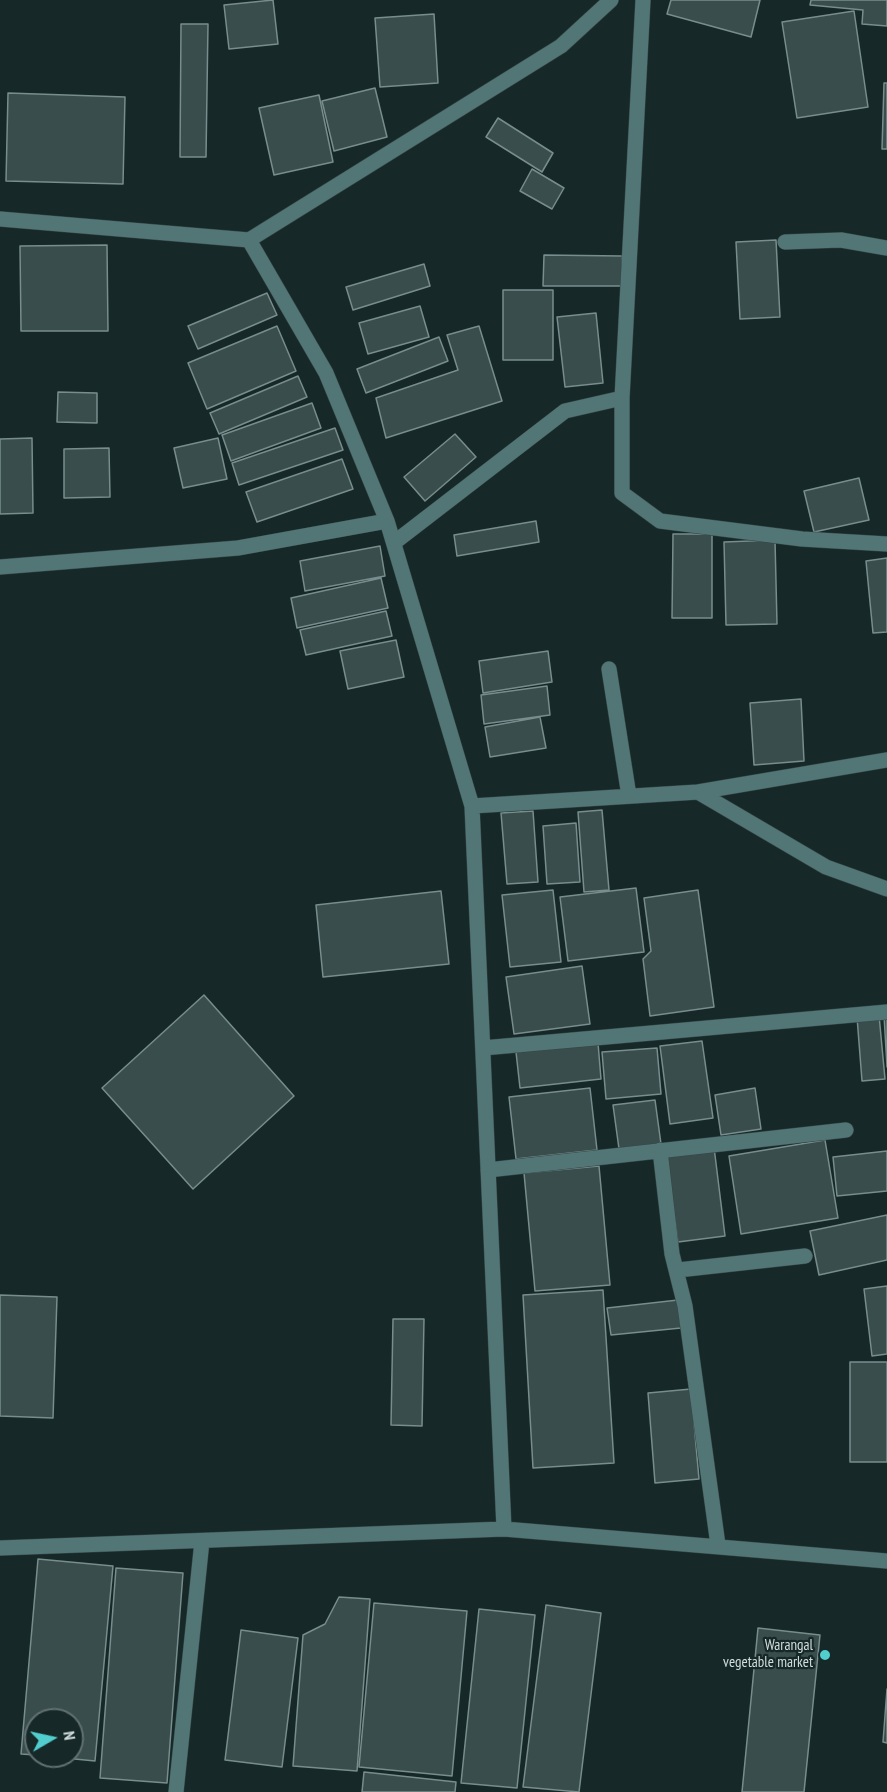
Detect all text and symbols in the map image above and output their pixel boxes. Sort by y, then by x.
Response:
place label: Warangal vegetable market [723,1637,813,1672]
marker: Warangal vegetable market [818,1648,832,1662]
north arrow [24,1708,84,1768]
text: N [59,1730,80,1741]

